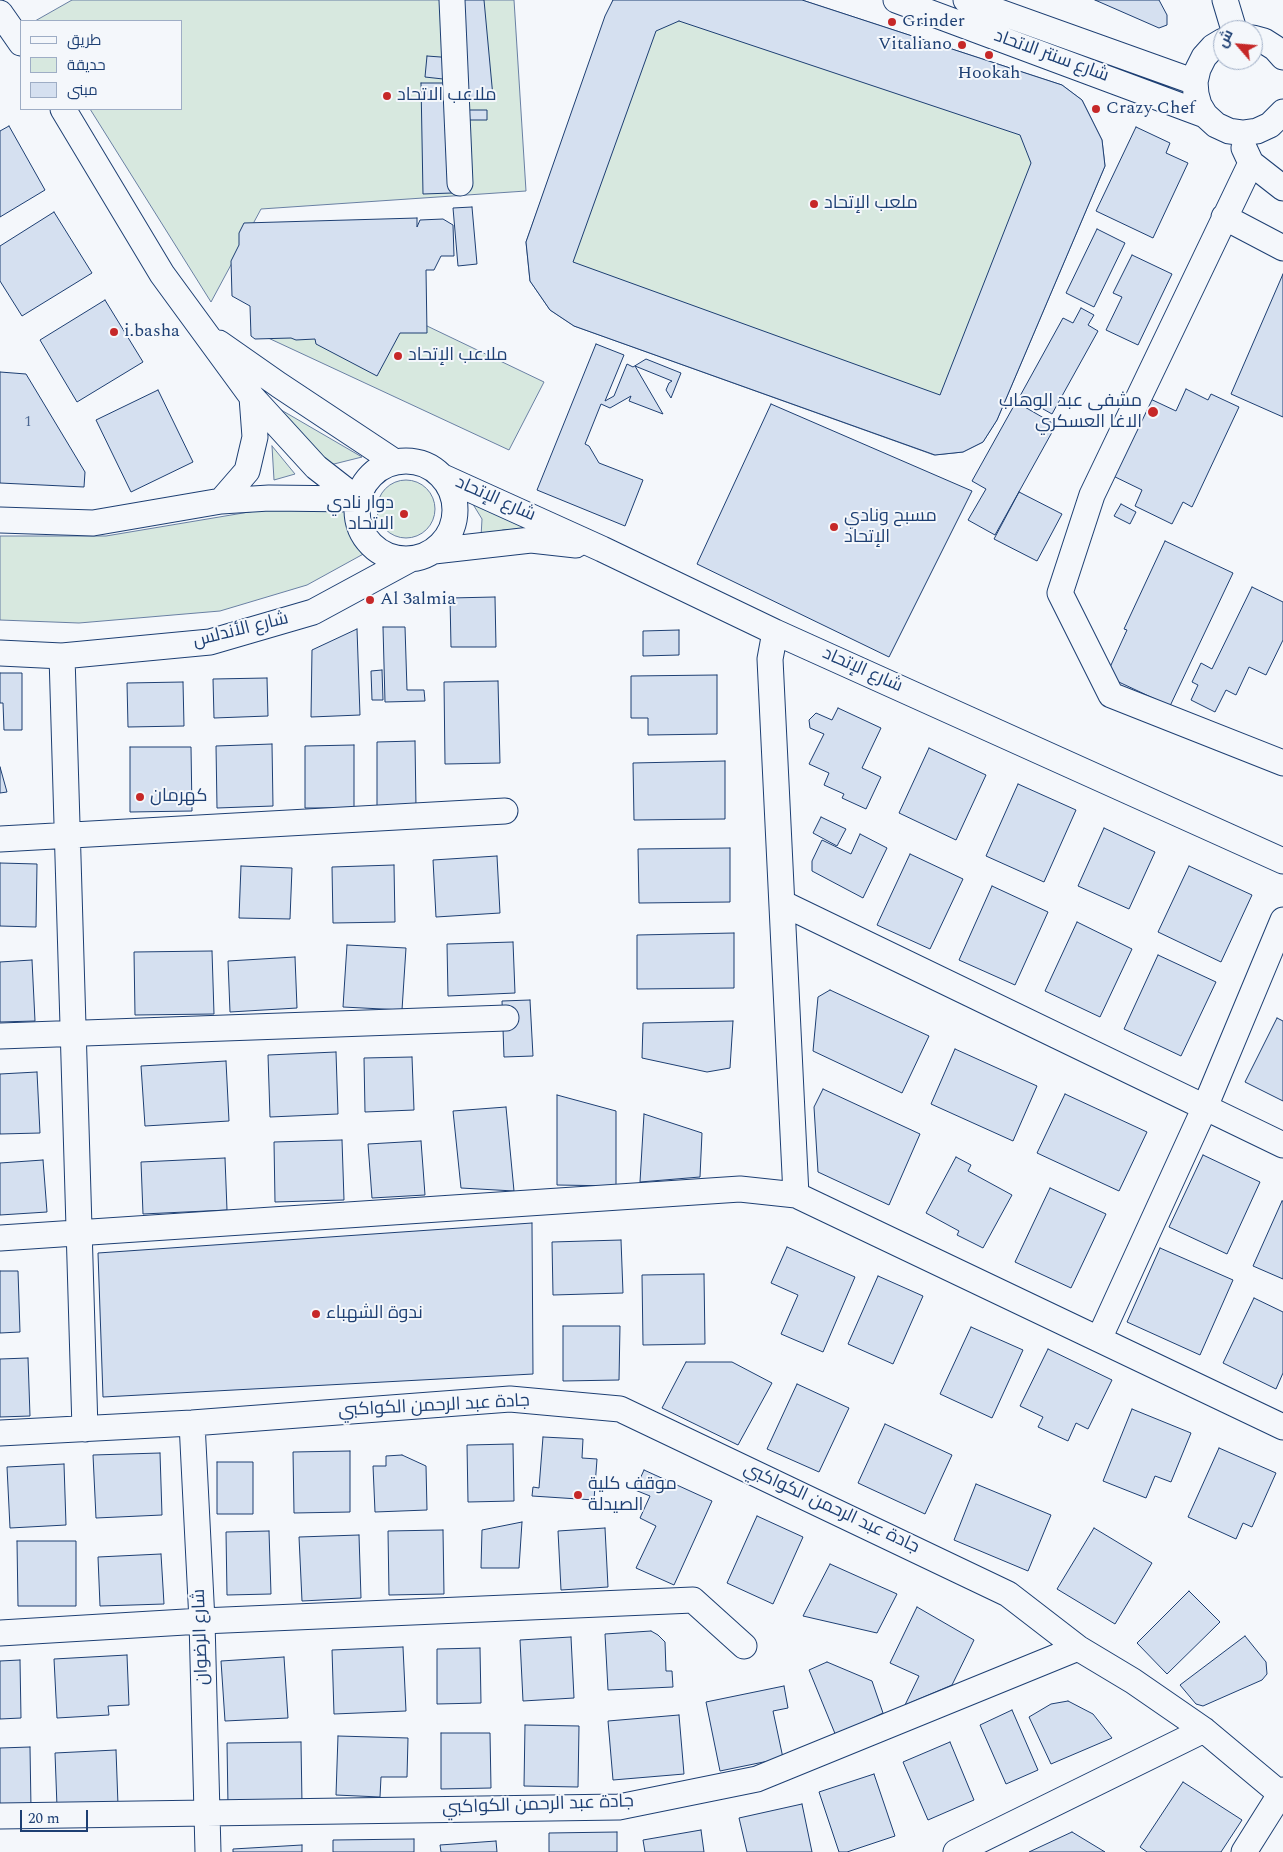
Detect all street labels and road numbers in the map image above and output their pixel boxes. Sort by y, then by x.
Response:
street label: شارع سنتر الاتحاد [991,26,1111,88]
street label: شارع الإتحاد [452,473,538,527]
street label: شارع الأندلس [191,609,291,653]
street label: شارع الإتحاد [819,644,905,698]
street label: جادة عبد الرحمن الكواكبي [338,1391,530,1423]
street label: جادة عبد الرحمن الكواكبي [740,1459,922,1559]
street label: شارع الرضوان [190,1588,214,1686]
street label: جادة عبد الرحمن الكواكبي [442,1792,634,1820]

